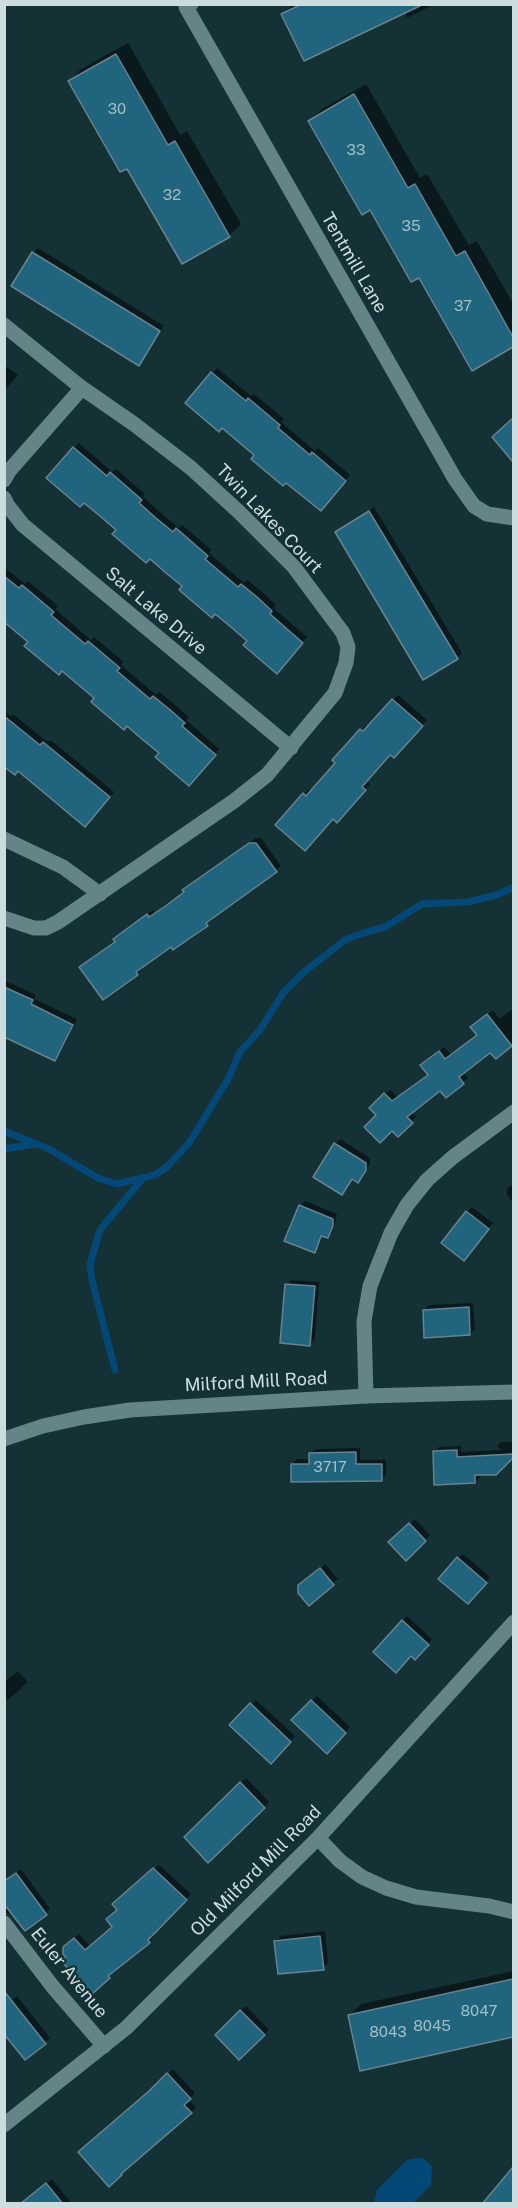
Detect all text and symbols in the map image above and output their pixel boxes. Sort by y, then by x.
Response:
house number: 30 [108,100,126,118]
house number: 33 [347,141,365,159]
house number: 32 [163,186,181,204]
street label: Tentmill Lane [317,209,391,317]
house number: 35 [401,217,421,235]
house number: 37 [454,297,472,315]
street label: Twin Lakes Court [211,460,327,578]
street label: Salt Lake Drive [101,562,211,660]
street label: Milford Mill Road [184,1367,328,1397]
house number: 3717 [313,1458,347,1476]
street label: Old Milford Mill Road [186,1801,326,1941]
street label: Euler Avenue [26,1923,112,2023]
house number: 8047 [460,2002,498,2020]
house number: 8045 [413,2017,451,2035]
house number: 8043 [369,2023,407,2041]

